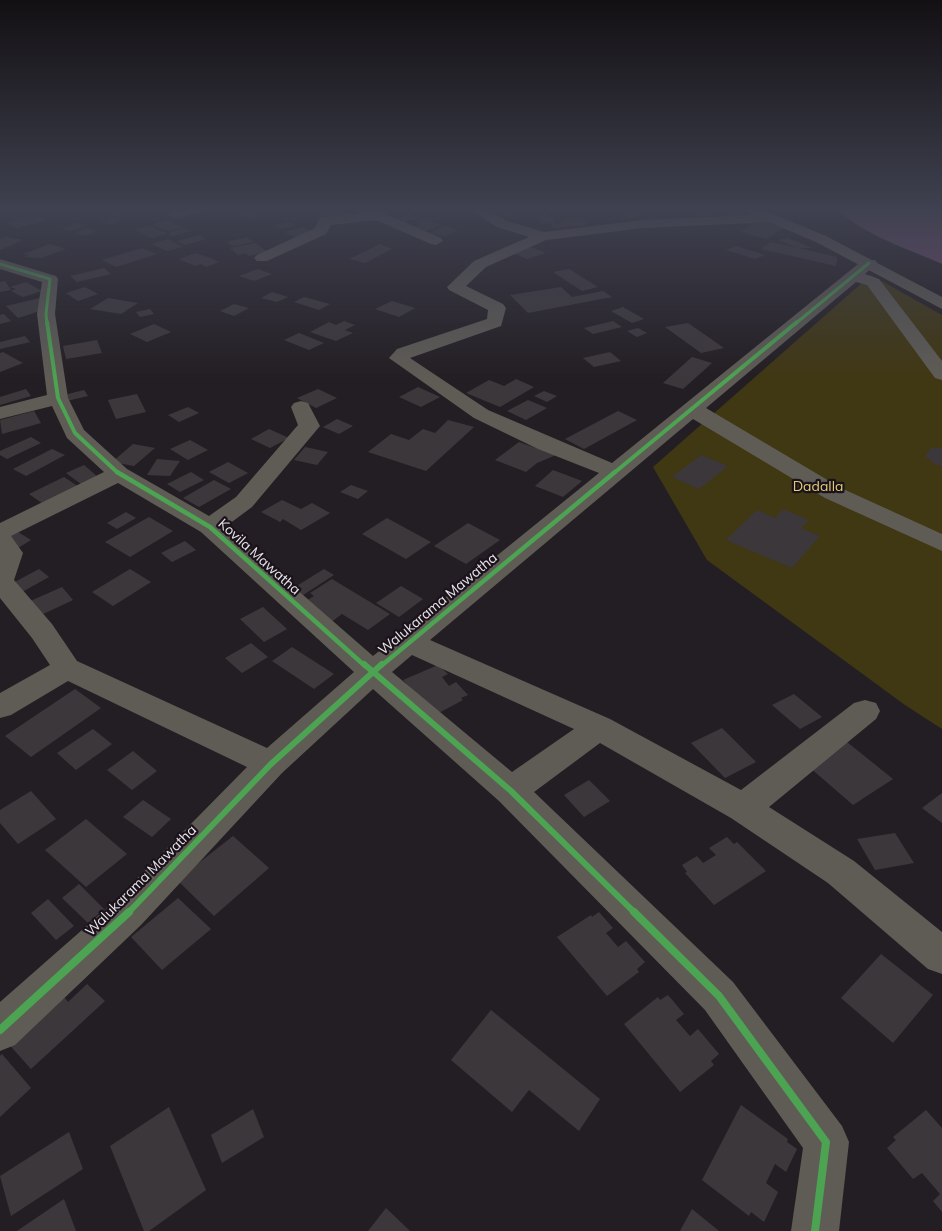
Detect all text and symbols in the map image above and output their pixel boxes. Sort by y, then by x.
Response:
park label: Dadalla [793,479,843,495]
street label: Kovila Mawatha [214,516,304,598]
street label: Walukarama Mawatha [375,549,501,659]
street label: Walukarama Mawatha [82,822,200,940]

